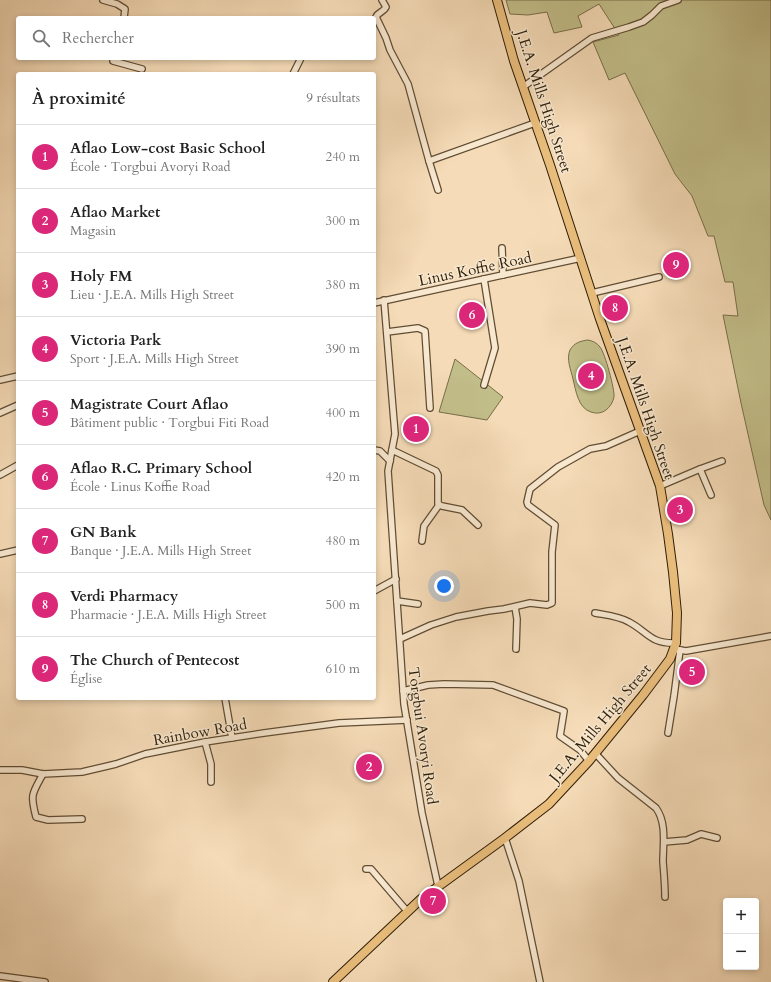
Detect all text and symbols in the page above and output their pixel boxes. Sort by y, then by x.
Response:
search box [16,16,376,60]
street label: J.E.A. Mills High Street [511,25,577,175]
icon: search [30,27,52,49]
text: Rechercher [62,28,134,48]
text: À proximité [32,87,126,110]
text: 9 résultats [306,89,360,107]
text: Aflao Low-cost Basic School [70,138,265,158]
text: 1 [42,148,48,166]
text: 240 m [326,148,360,166]
text: École · Torgbui Avoryi Road [70,158,231,176]
text: Aflao Market [70,202,160,222]
text: 2 [42,212,48,230]
text: 300 m [326,212,360,230]
text: Magasin [70,222,116,240]
street label: Linus Koffie Road [417,247,533,291]
pin: 9 [663,250,689,280]
text: Holy FM [70,266,132,286]
text: 3 [42,276,48,294]
text: 380 m [326,276,360,294]
text: Lieu · J.E.A. Mills High Street [70,286,234,304]
pin: 8 [602,293,628,323]
pin: 6 [459,300,485,330]
text: Victoria Park [70,330,161,350]
street label: J.E.A. Mills High Street [612,332,680,482]
text: 4 [42,340,48,358]
text: 390 m [326,340,360,358]
text: Sport · J.E.A. Mills High Street [70,350,239,368]
pin: 4 [578,361,604,391]
text: Magistrate Court Aflao [70,394,228,414]
text: 5 [42,404,48,422]
text: 400 m [326,404,360,422]
text: Bâtiment public · Torgbui Fiti Road [70,414,269,432]
pin: 1 [403,414,429,444]
text: Aflao R.C. Primary School [70,458,252,478]
text: 6 [42,468,48,486]
text: 420 m [326,468,360,486]
text: École · Linus Koffie Road [70,478,210,496]
pin: 3 [667,495,693,525]
text: GN Bank [70,522,137,542]
text: 7 [42,532,48,550]
text: 480 m [326,532,360,550]
text: Banque · J.E.A. Mills High Street [70,542,251,560]
your location [434,576,454,596]
text: Verdi Pharmacy [70,586,178,606]
text: 8 [42,596,48,614]
text: 500 m [326,596,360,614]
text: Pharmacie · J.E.A. Mills High Street [70,606,267,624]
text: The Church of Pentecost [70,650,239,670]
pin: 5 [679,657,705,687]
street label: J.E.A. Mills High Street [543,659,656,788]
text: 9 [42,660,48,678]
text: 610 m [326,660,360,678]
street label: Torgbui Avoryi Road [403,666,443,806]
text: Église [70,670,103,688]
street label: Rainbow Road [152,714,248,750]
pin: 2 [356,752,382,782]
pin: 7 [420,886,446,916]
map controls [723,898,759,970]
button: + [723,898,759,934]
button: − [723,934,759,970]

